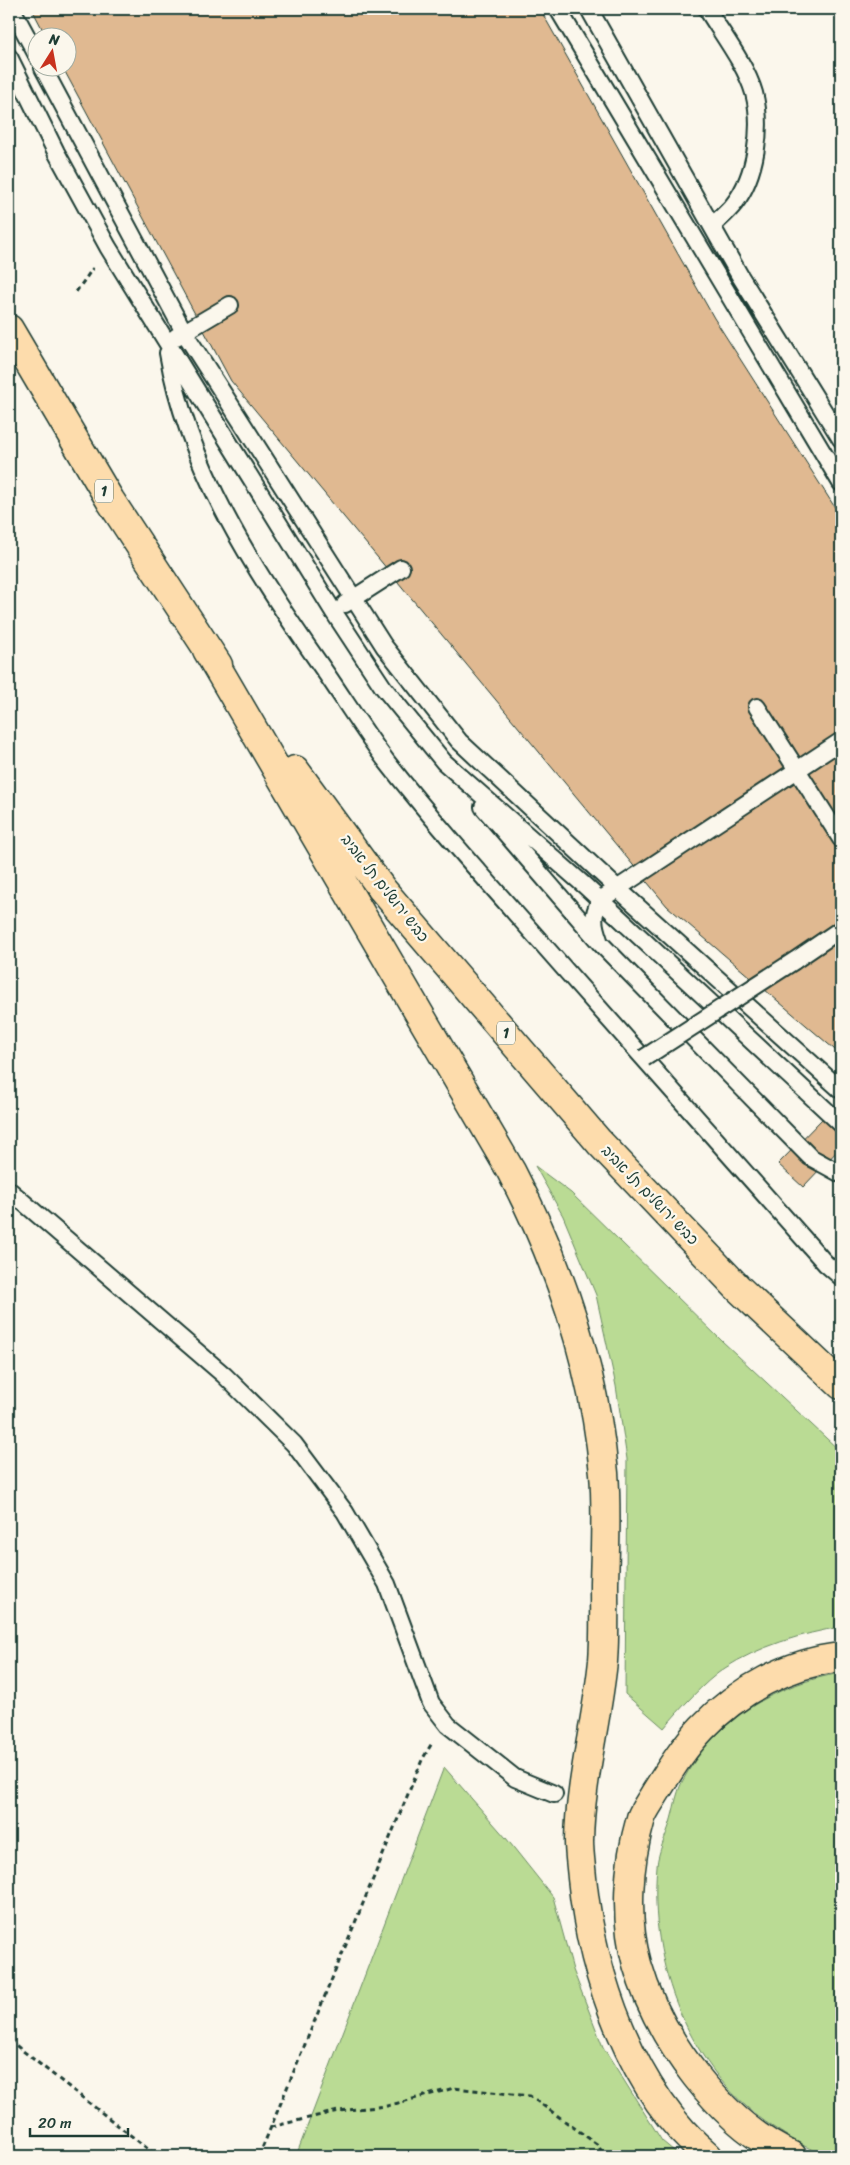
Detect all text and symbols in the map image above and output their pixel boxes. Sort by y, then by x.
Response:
text: N [46,26,62,53]
north arrow [28,28,78,78]
road number: 1 [95,480,113,502]
street label: כביש ירושלים תל אביב [334,828,436,948]
road number: 1 [497,1021,515,1044]
street label: כביש ירושלים תל אביב [595,1139,705,1251]
scale bar [30,2105,128,2137]
text: 20 m [38,2110,72,2136]

